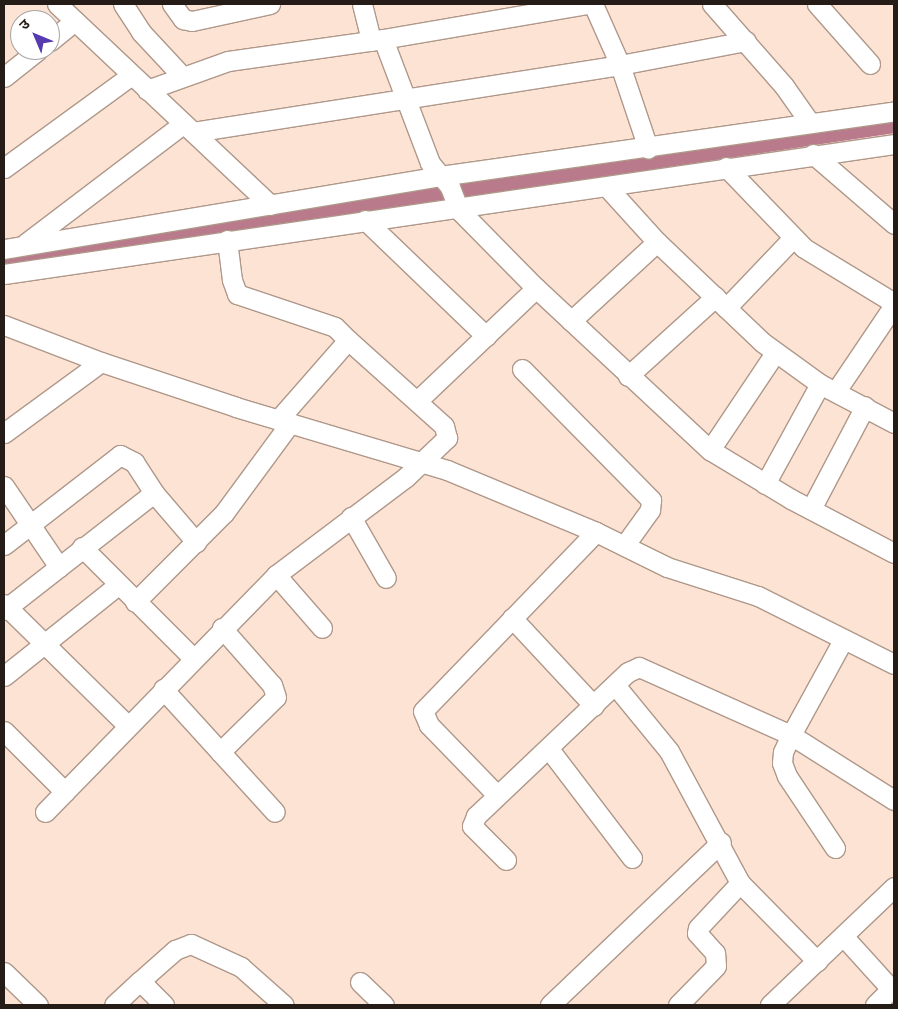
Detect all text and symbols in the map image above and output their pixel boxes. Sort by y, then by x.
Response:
north arrow [10,10,60,60]
text: उ [16,16,34,34]

